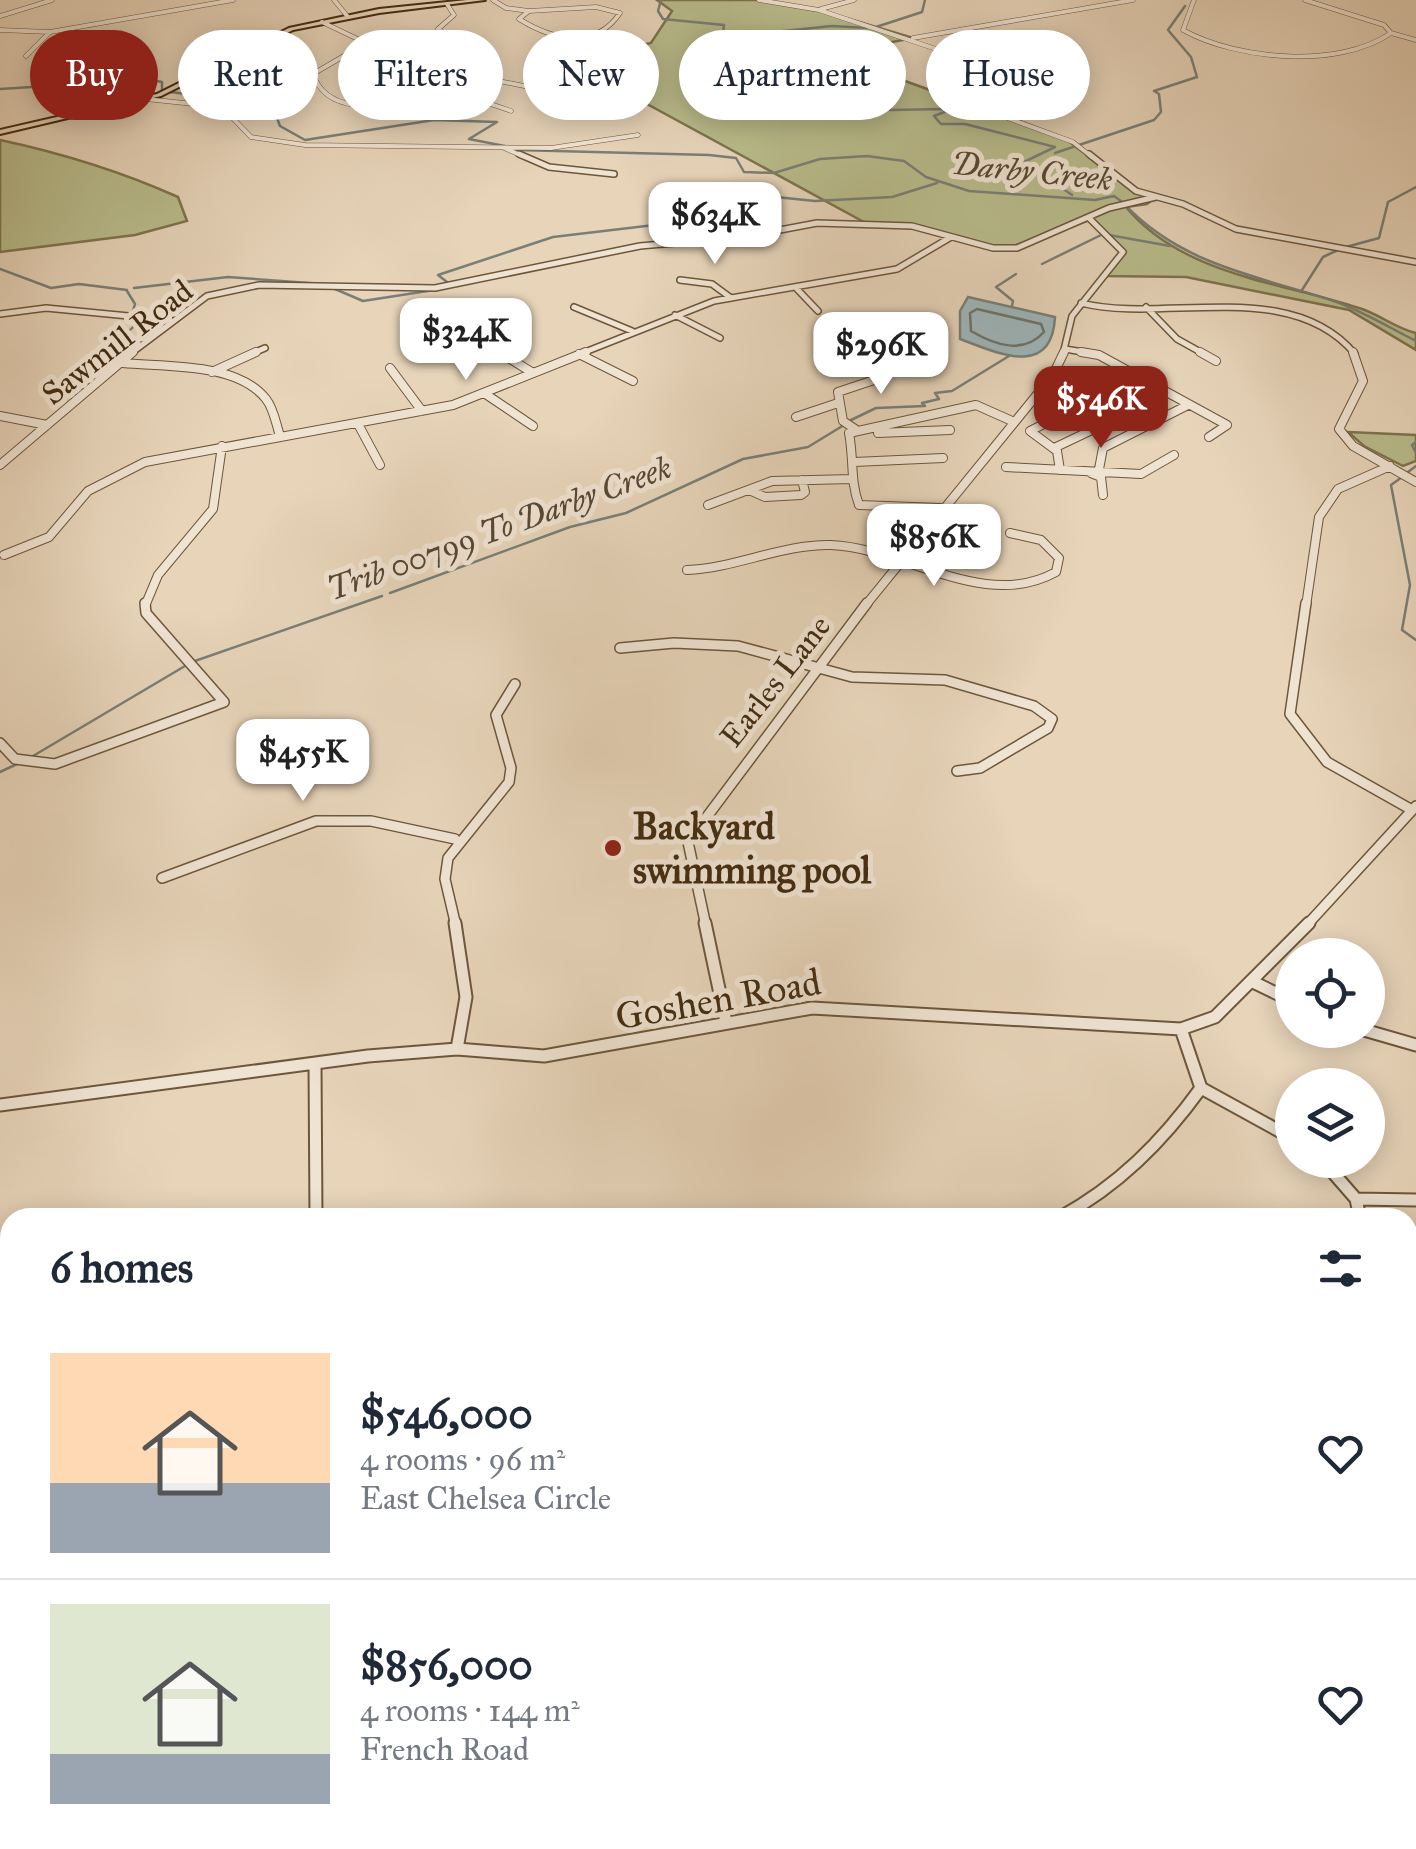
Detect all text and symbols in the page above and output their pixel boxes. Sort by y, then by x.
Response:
chip: Buy [30,30,158,120]
chip: Rent [178,30,318,120]
chip: Filters [338,30,503,120]
chip: New [523,30,659,120]
chip: Apartment [679,30,906,120]
chip: House [926,30,1090,120]
water label: Darby Creek [950,144,1114,199]
pin: $634K [645,182,785,267]
text: $634K [671,195,759,234]
street label: Sawmill Road [34,271,201,413]
pin: $324K [396,298,536,383]
text: $324K [422,311,510,350]
pin: $296K [811,312,951,397]
text: $296K [835,325,927,364]
pin: $546K [1031,366,1171,451]
text: $546K [1056,379,1146,418]
water label: Trib 00799 To Darby Creek [322,448,677,609]
pin: $856K [864,504,1004,589]
text: $856K [889,517,979,556]
street label: Earles Lane [712,608,839,755]
pin: $455K [233,719,373,804]
text: $455K [258,732,348,771]
place label: Backyard swimming pool [633,803,872,893]
marker: Backyard swimming pool [602,837,624,859]
map controls [1275,938,1385,1178]
button: locate [1275,938,1385,1048]
street label: Goshen Road [612,958,824,1040]
button: layers [1275,1068,1385,1178]
icon: filters [1313,1241,1368,1296]
text: 6 homes [50,1242,193,1294]
text: $546,000 [360,1388,533,1440]
icon: home [130,1393,250,1513]
icon: heart [1313,1426,1368,1481]
text: 4 rooms · 96 m² [360,1440,565,1479]
text: East Chelsea Circle [360,1479,611,1518]
text: $856,000 [360,1639,533,1691]
icon: home [130,1644,250,1764]
icon: heart [1313,1677,1368,1732]
text: 4 rooms · 144 m² [360,1691,580,1730]
text: French Road [360,1730,529,1769]

